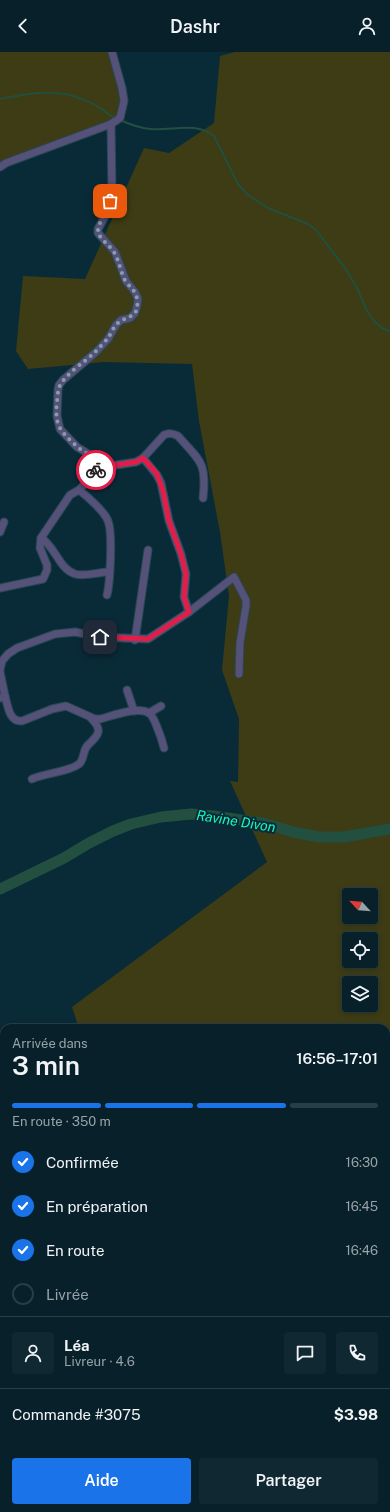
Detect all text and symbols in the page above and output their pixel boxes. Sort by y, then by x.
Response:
icon: back [12,15,34,37]
icon: person [356,15,378,37]
text: Dashr [170,16,220,37]
pin [93,184,127,218]
icon: bag [99,190,121,212]
courier [76,450,116,490]
icon: bike [85,459,107,481]
pin [83,620,117,654]
icon: home [89,626,111,648]
water label: Ravine Divon [195,807,277,835]
north arrow [342,888,378,924]
map controls [342,888,378,1012]
button: locate [342,932,378,968]
button: layers [342,976,378,1012]
text: Arrivée dans [12,1036,88,1051]
text: 3 min [12,1050,80,1081]
text: 16:56–17:01 [296,1050,378,1067]
text: En route · 350 m [12,1114,111,1129]
icon: check [12,1151,34,1173]
text: Confirmée [46,1154,119,1171]
text: 16:30 [346,1155,378,1170]
icon: check [12,1195,34,1217]
text: En préparation [46,1198,148,1215]
text: 16:45 [345,1199,378,1214]
icon: check [12,1239,34,1261]
text: En route [46,1242,104,1259]
text: 16:46 [346,1243,378,1258]
text: Livrée [46,1286,89,1303]
button: person [12,1332,54,1374]
button: chat [284,1332,326,1374]
button: phone [336,1332,378,1374]
text: Léa [64,1337,90,1354]
text: Livreur · 4.6 [64,1354,135,1369]
text: Commande #3075 [12,1406,141,1423]
text: $3.98 [334,1406,378,1423]
button: Aide [12,1458,191,1504]
button: Partager [199,1458,378,1504]

